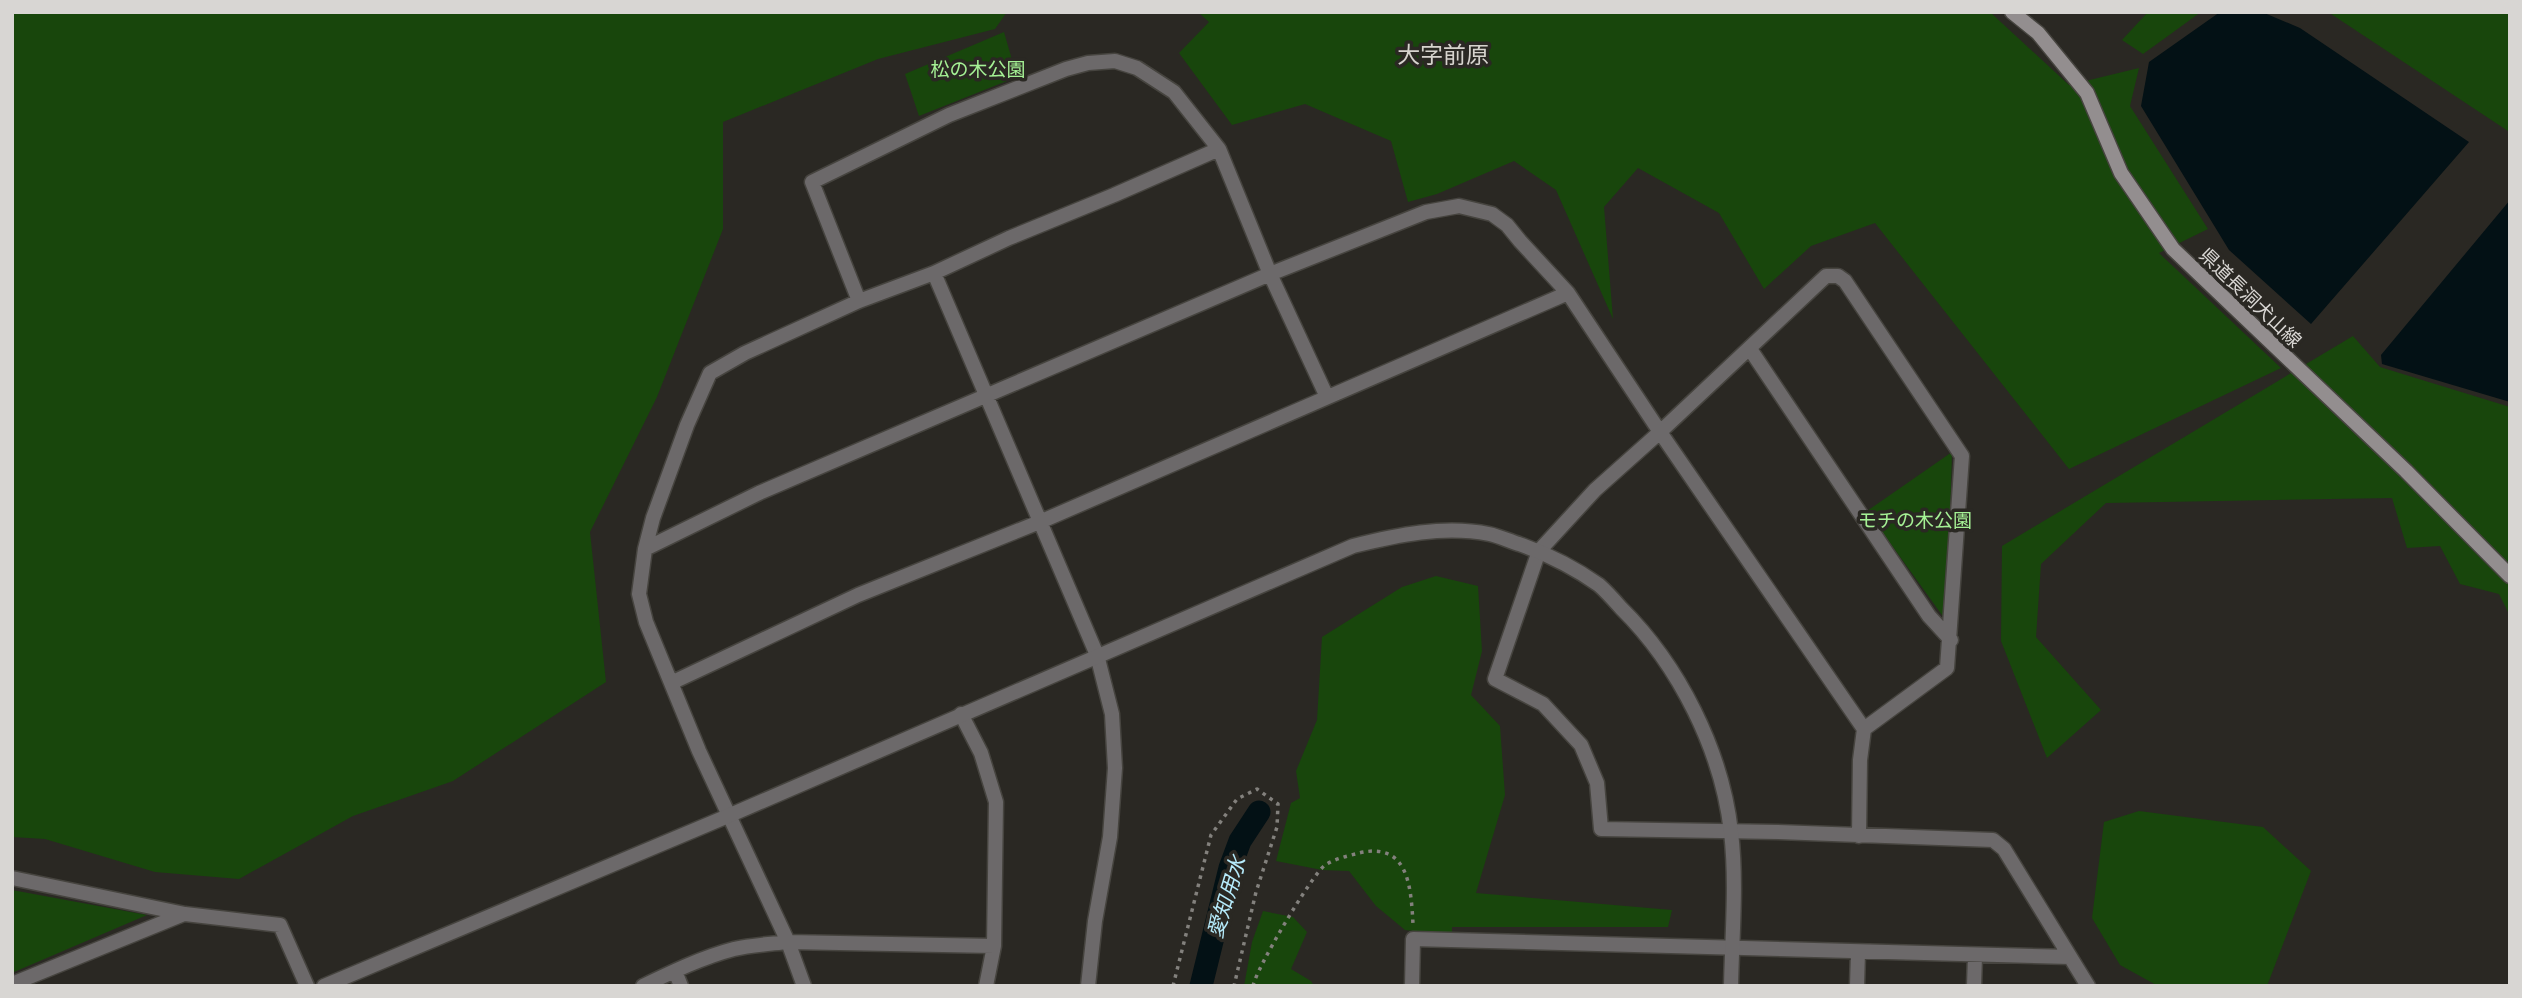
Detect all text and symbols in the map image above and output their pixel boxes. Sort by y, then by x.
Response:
district label: 大字前原 [1397,37,1489,72]
park label: 松の木公園 [930,54,1026,83]
street label: 県道長洞犬山線 [2193,240,2309,354]
park label: モチの木公園 [1858,505,1972,534]
water label: 愛知用水 [1198,850,1254,942]

